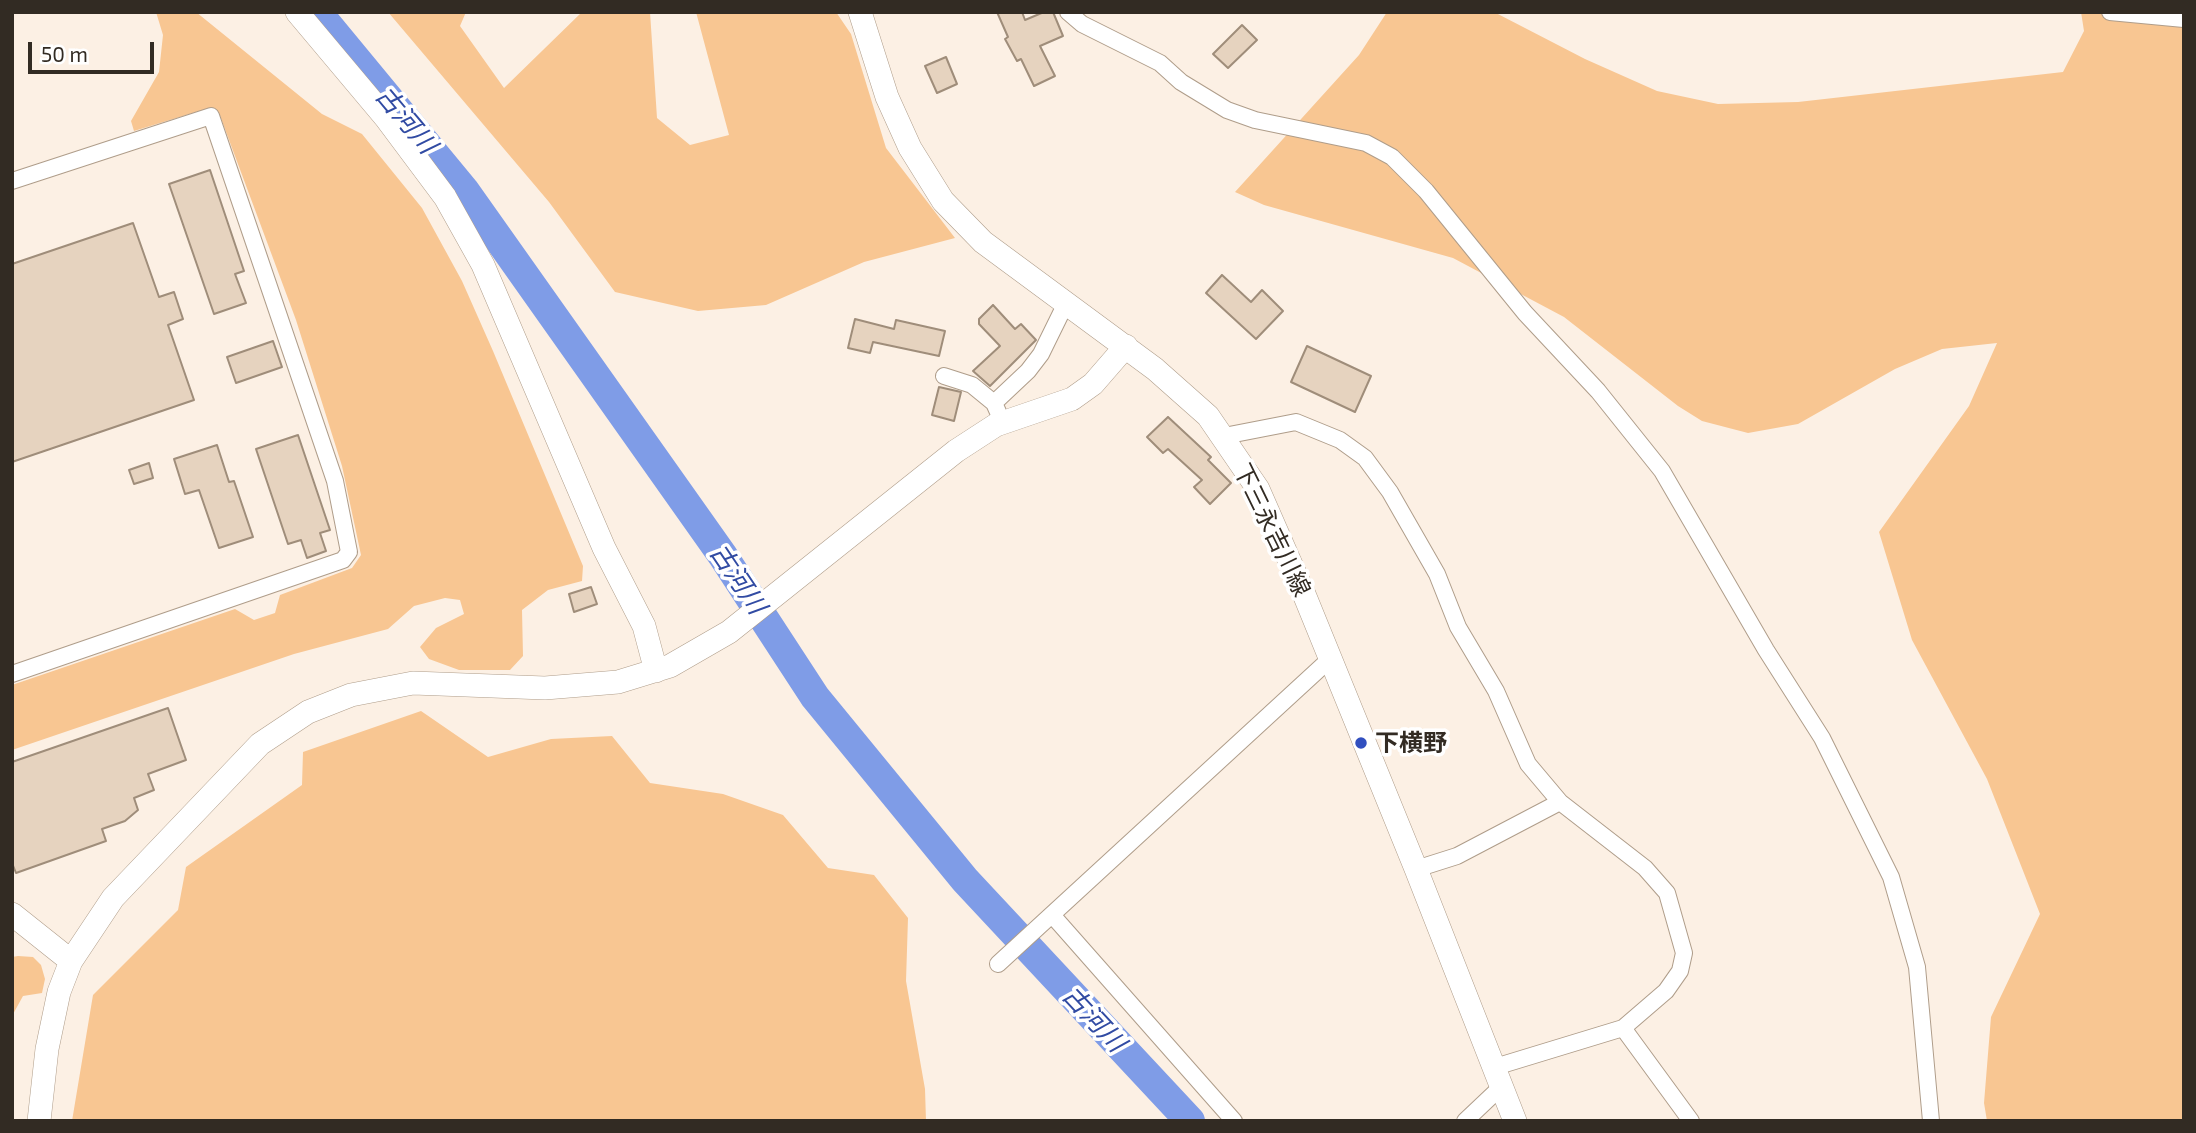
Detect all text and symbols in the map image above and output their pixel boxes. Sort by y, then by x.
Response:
scale bar [32,28,158,72]
text: 50 m [41,41,88,66]
water label: 古河川 [369,80,443,160]
street label: 下三永吉川線 [1227,459,1317,601]
water label: 古河川 [703,538,773,620]
place label: 下横野 [1375,729,1447,757]
marker: 下横野 [1353,735,1369,751]
water label: 古河川 [1056,980,1132,1058]

